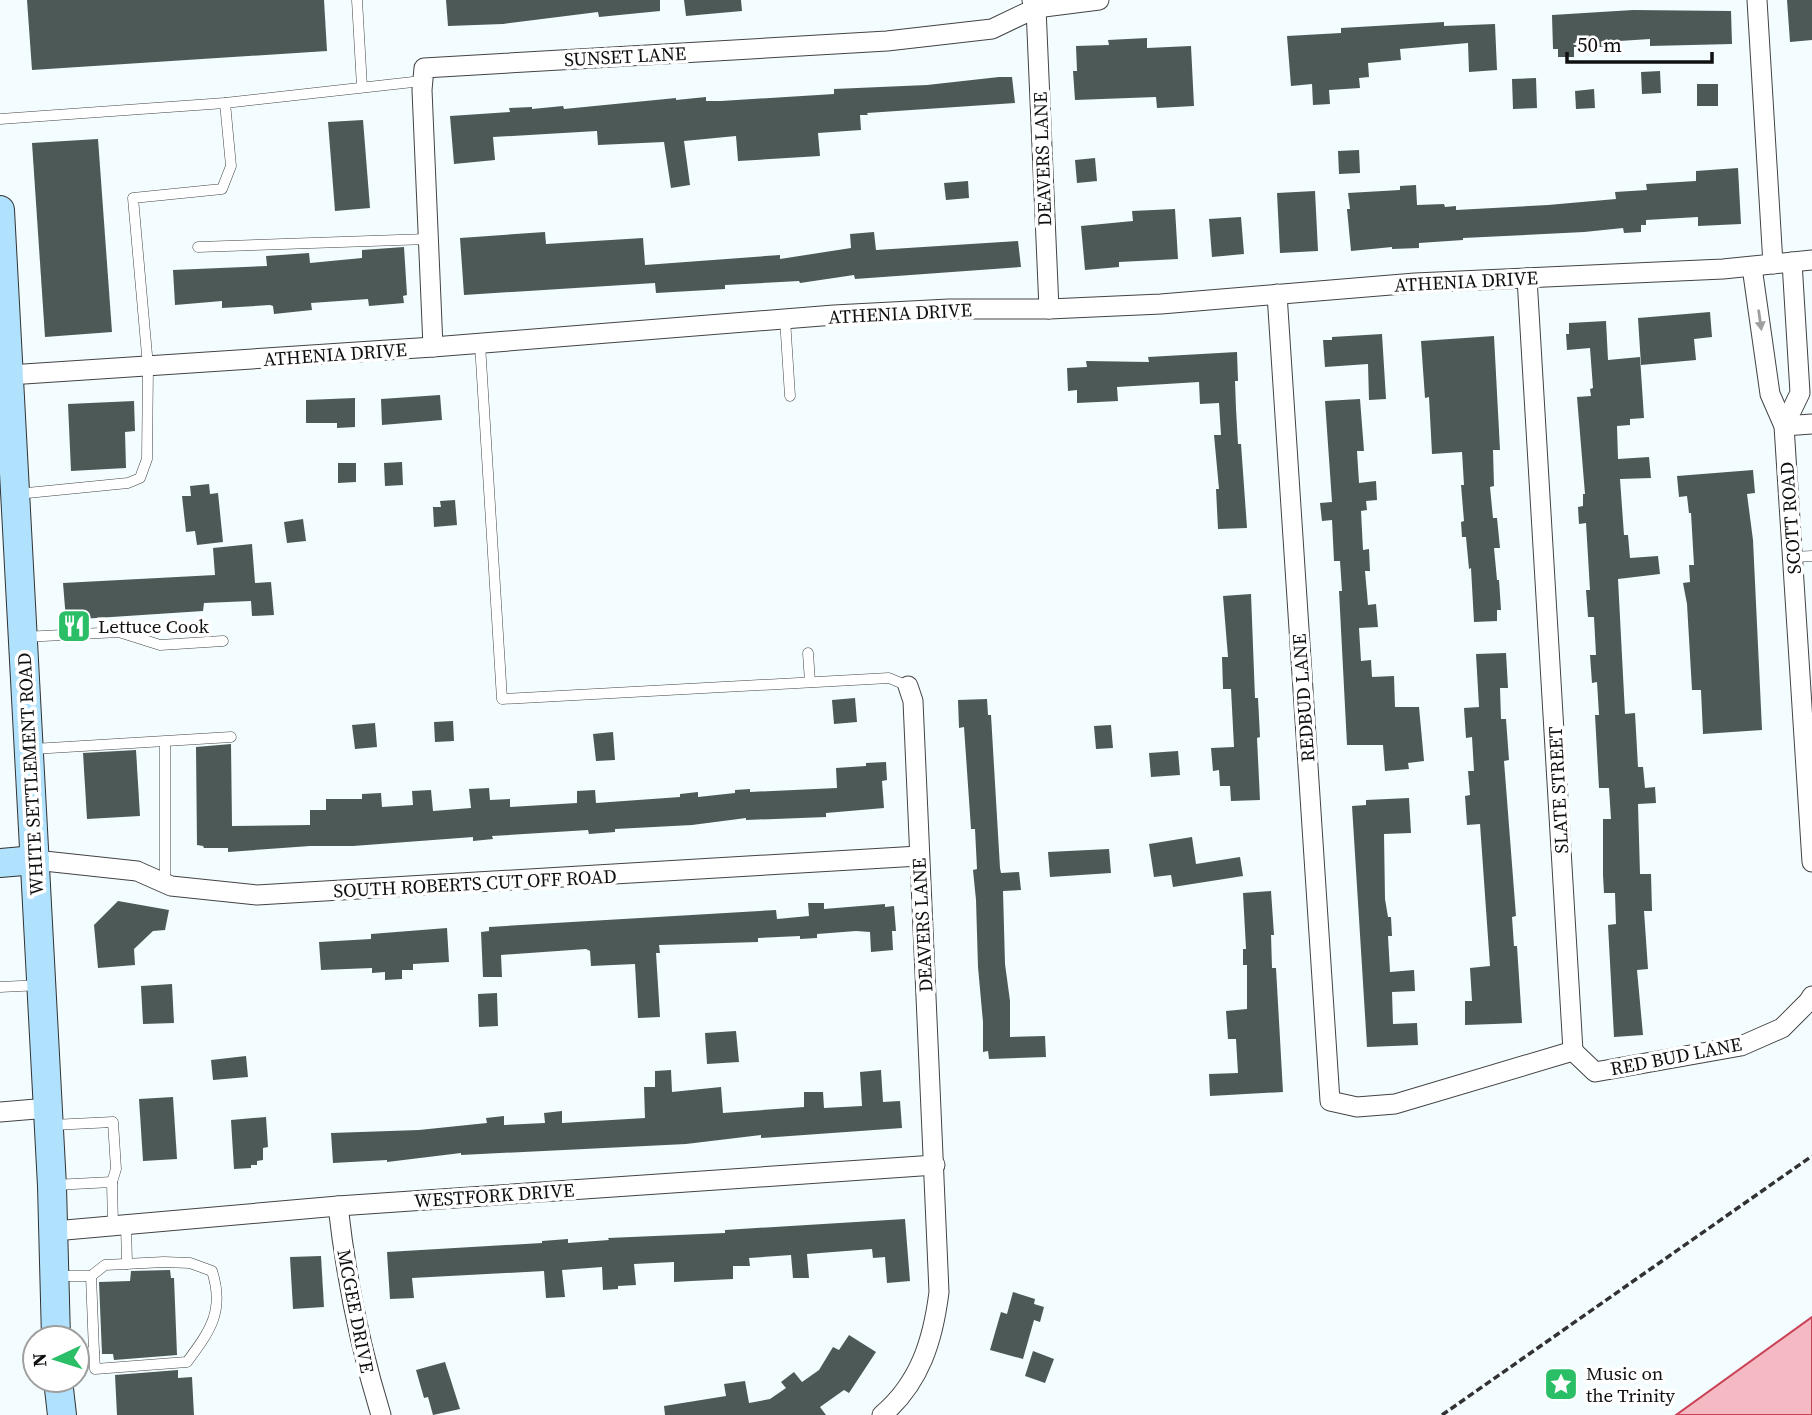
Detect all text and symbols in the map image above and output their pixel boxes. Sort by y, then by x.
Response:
scale bar [1567,21,1712,65]
text: 50 m [1577,30,1622,59]
street label: SUNSET LANE [563,40,687,72]
street label: DEAVERS LANE [1027,91,1057,227]
street label: ATHENIA DRIVE [1393,264,1539,298]
street label: ATHENIA DRIVE [827,296,973,330]
one-way arrow [1755,309,1766,331]
street label: ATHENIA DRIVE [262,336,408,372]
street label: SCOTT ROAD [1773,461,1807,575]
restaurant icon: Lettuce Cook [55,607,93,645]
place label: Lettuce Cook [98,613,209,639]
street label: REDBUD LANE [1286,633,1320,763]
street label: WHITE SETTLEMENT ROAD [11,652,49,896]
street label: SLATE STREET [1542,725,1574,854]
street label: DEAVERS LANE [905,857,939,993]
street label: SOUTH ROBERTS CUT OFF ROAD [333,863,617,903]
street label: RED BUD LANE [1608,1031,1744,1081]
street label: WESTFORK DRIVE [413,1176,575,1214]
street label: MCGEE DRIVE [331,1247,381,1375]
north arrow [21,1324,91,1394]
text: N [26,1352,52,1368]
place label: Music on the Trinity [1586,1360,1675,1408]
place icon: Music on the Trinity [1542,1365,1580,1403]

